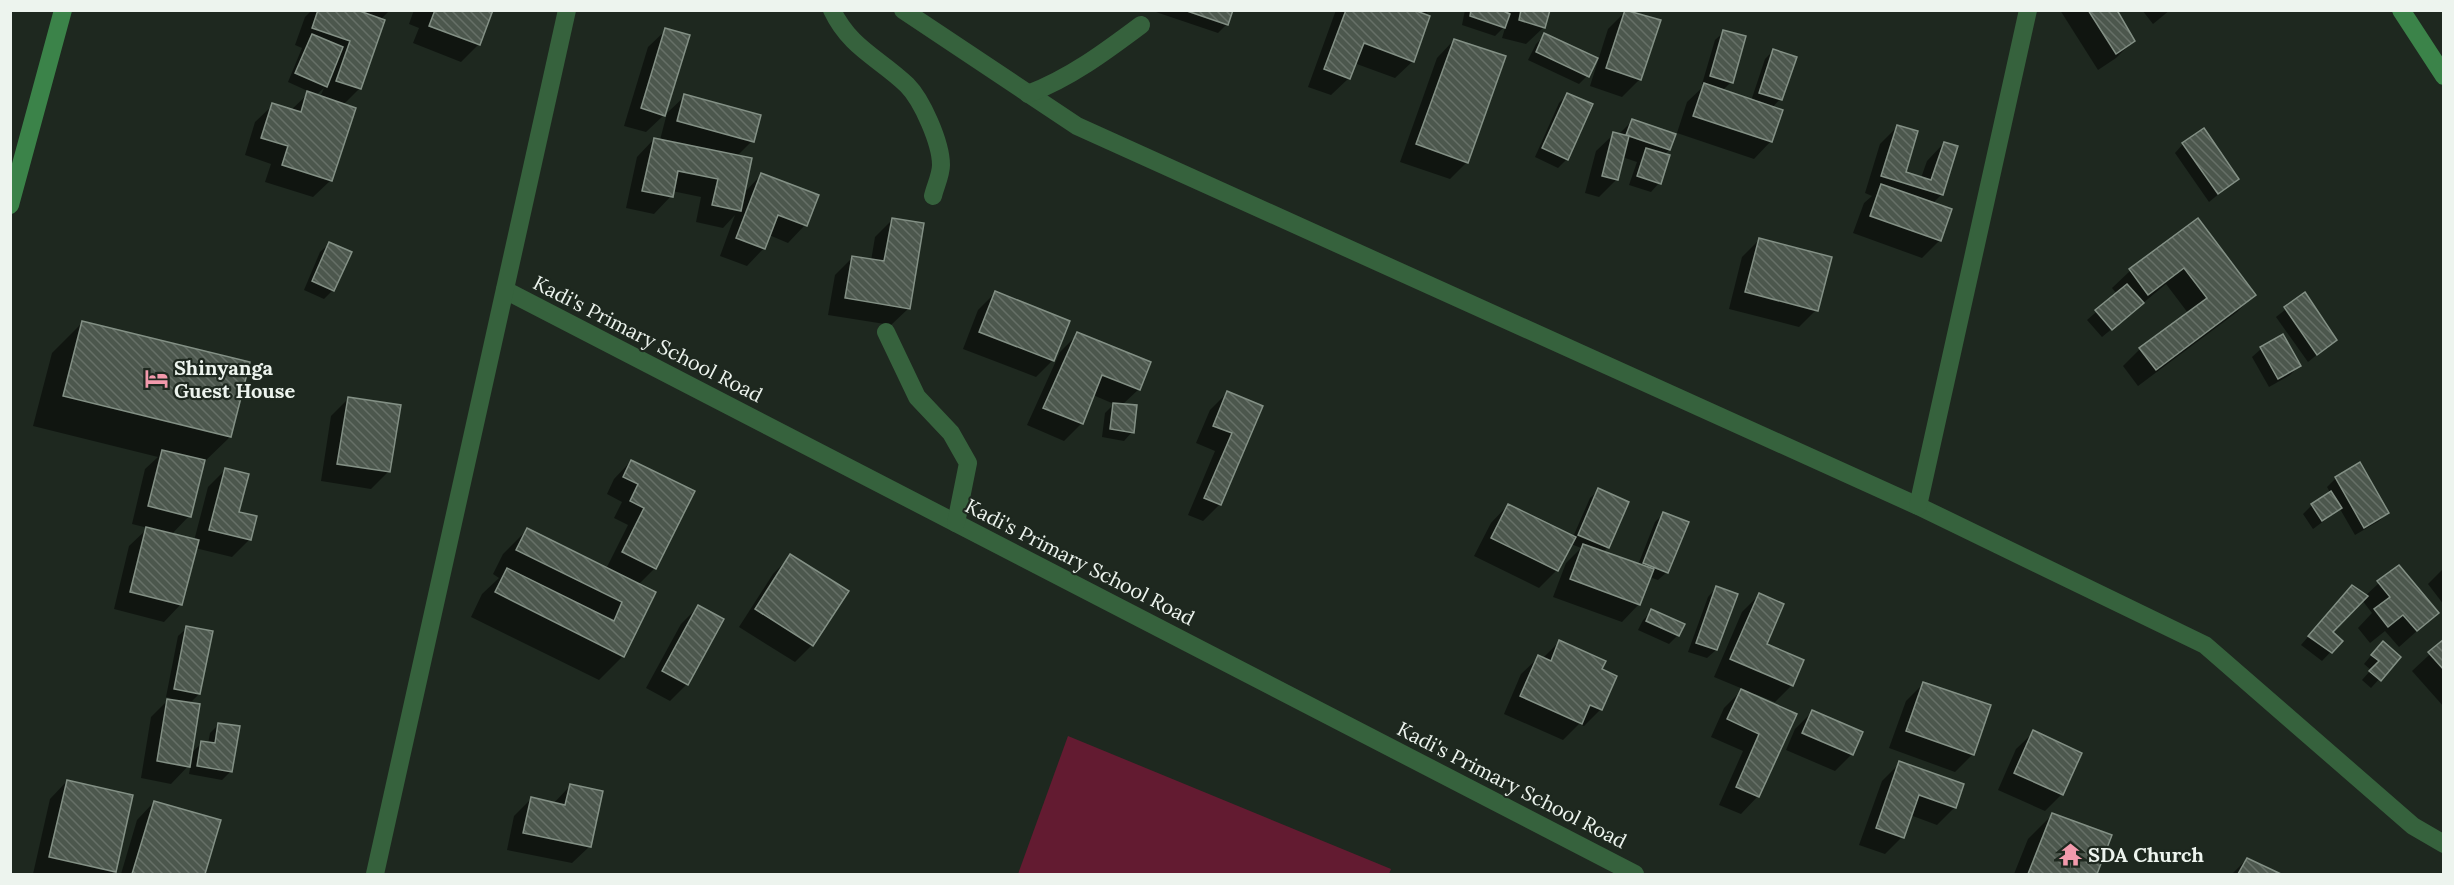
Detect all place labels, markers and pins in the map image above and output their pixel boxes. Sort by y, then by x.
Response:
place label: Shinyanga Guest House [174,355,295,403]
hotel icon: Shinyanga Guest House [143,366,169,392]
temple icon: SDA Church [2057,842,2083,868]
place label: SDA Church [2088,842,2204,867]

